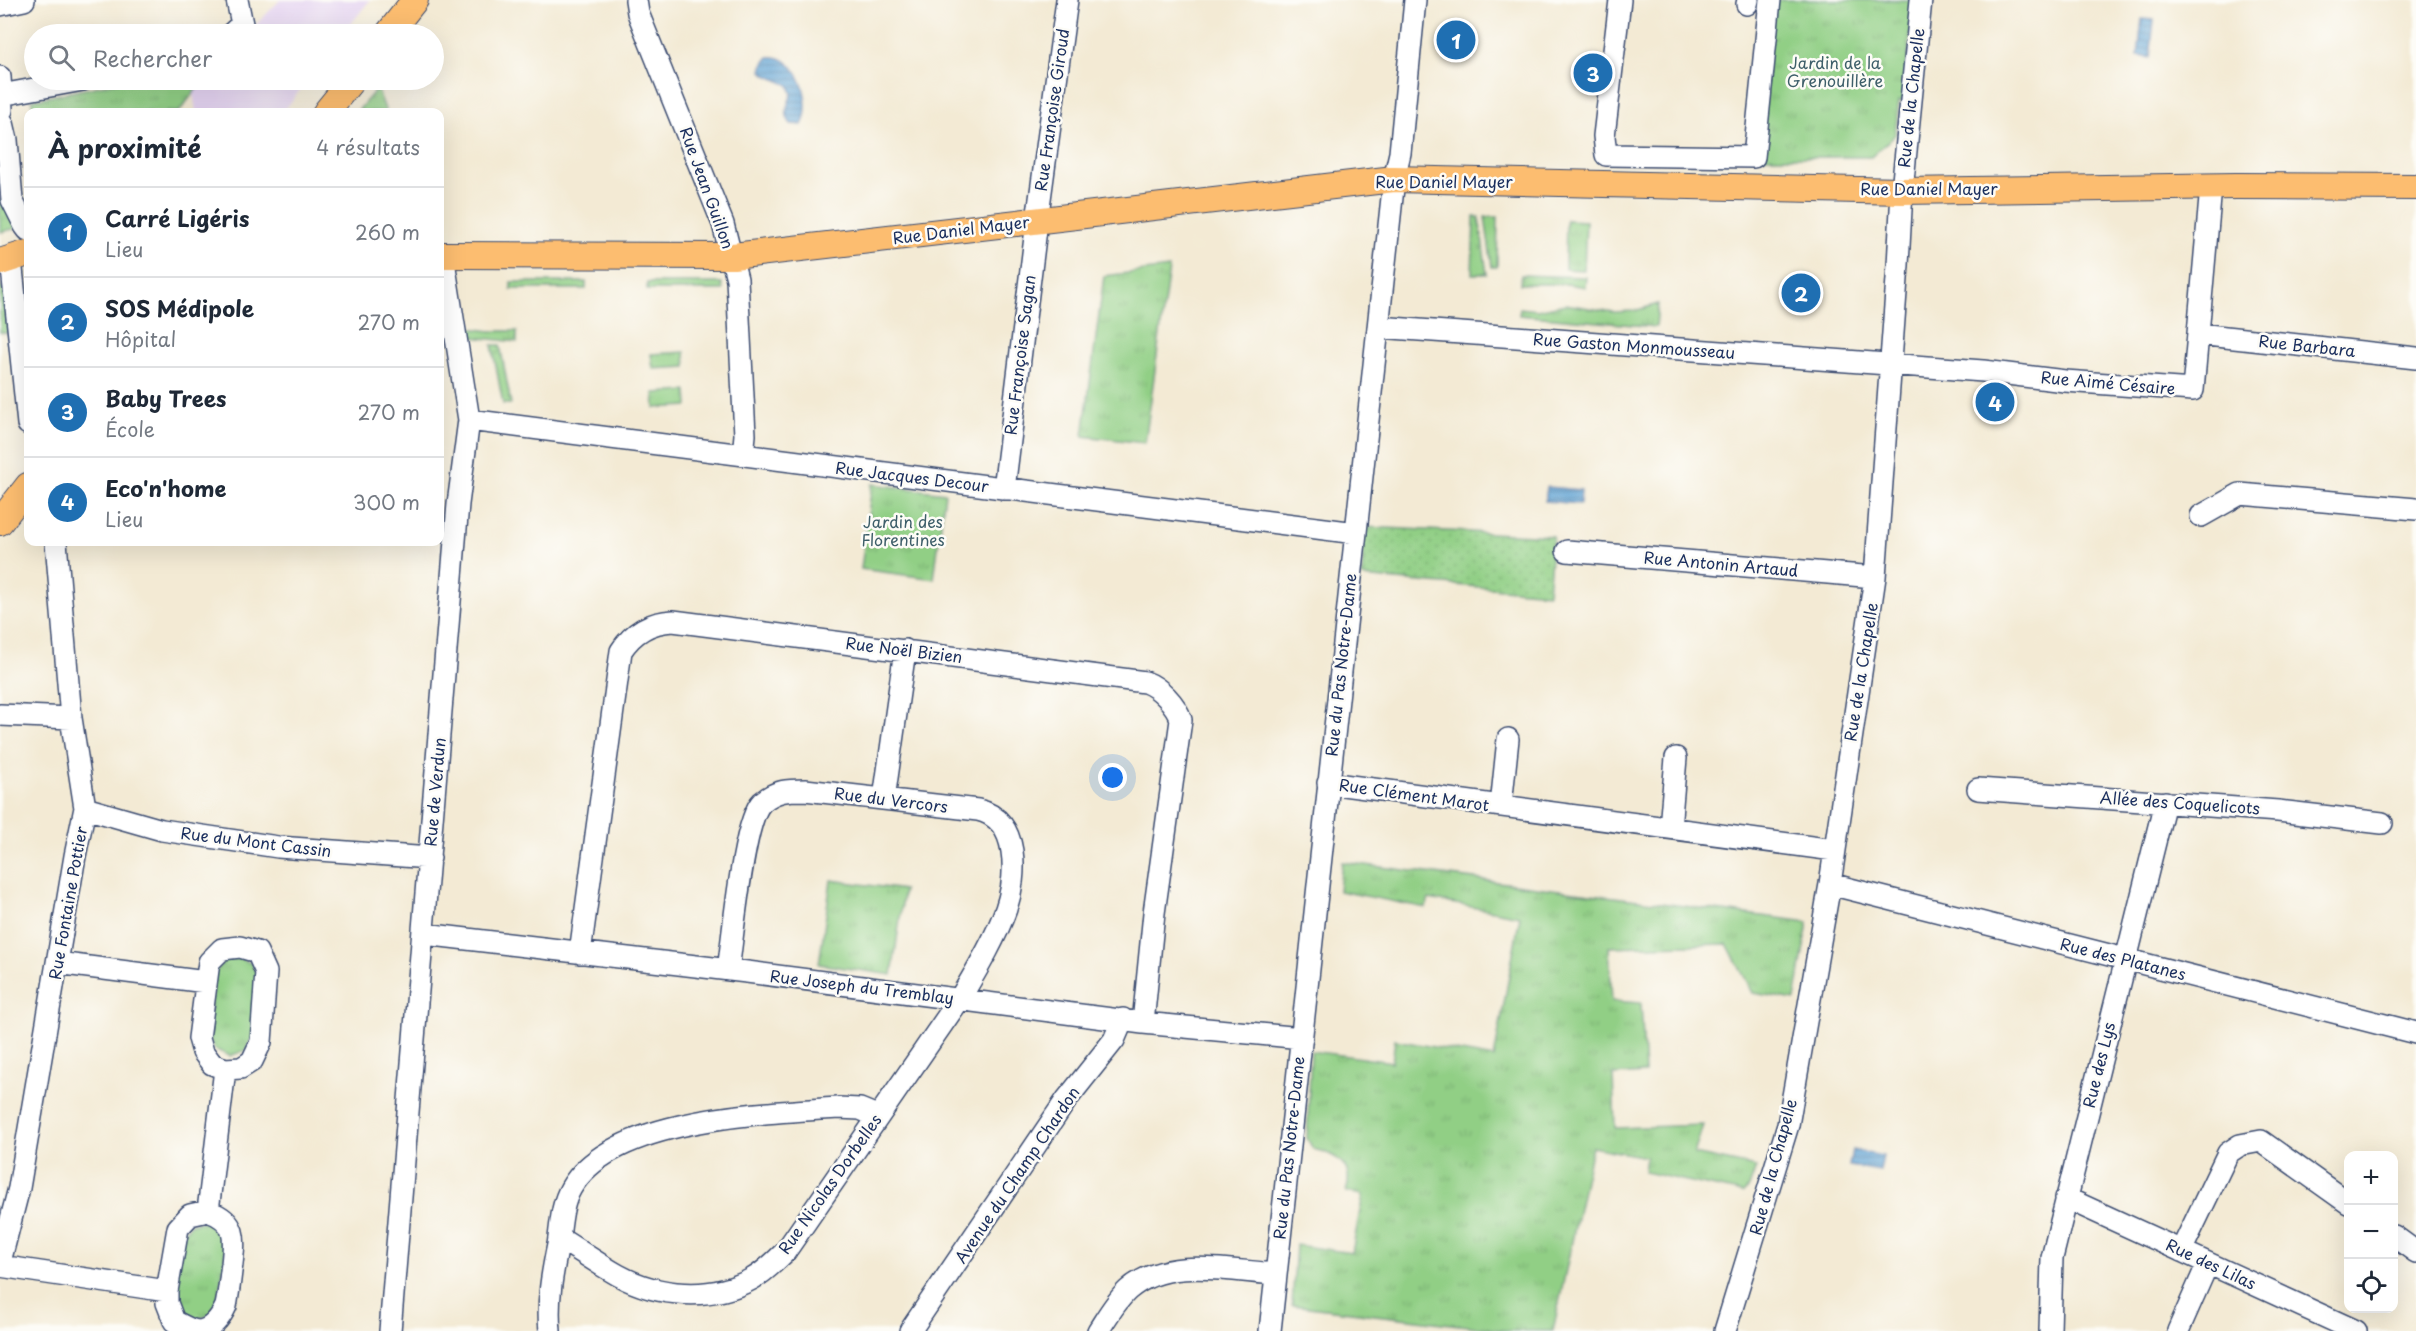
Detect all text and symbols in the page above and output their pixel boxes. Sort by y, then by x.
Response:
pin: 1 [1436,18,1476,63]
search box [24,24,444,90]
street label: Rue Françoise Giroud [1028,27,1074,193]
street label: Rue de la Chapelle [1891,27,1929,169]
icon: search [45,41,78,74]
text: Rechercher [93,41,212,74]
pin: 3 [1574,50,1612,96]
park label: Jardin de la Grenouillère [1787,50,1883,92]
street label: Rue Jean Guillon [675,123,741,252]
text: À proximité [48,128,202,167]
text: 4 résultats [316,132,420,162]
street label: Rue Daniel Mayer [1375,169,1513,193]
street label: Rue Daniel Mayer [1860,176,1998,200]
text: Carré Ligéris [105,201,250,234]
street label: Rue Daniel Mayer [891,209,1031,249]
text: 1 [63,217,72,247]
text: 260 m [355,217,420,247]
text: Lieu [105,234,143,264]
pin: 2 [1782,270,1820,316]
street label: Rue Françoise Sagan [997,273,1041,436]
text: SOS Médipole [105,291,254,324]
text: 2 [60,307,75,337]
text: 270 m [357,307,420,337]
text: Hôpital [105,324,176,354]
street label: Rue Gaston Monmousseau [1532,326,1736,364]
street label: Rue Barbara [2257,328,2357,362]
street label: Rue Aimé Césaire [2040,364,2176,400]
pin: 4 [1976,380,2014,424]
text: Baby Trees [105,381,227,414]
text: 3 [61,397,74,427]
text: 270 m [357,397,420,427]
text: École [105,414,155,444]
street label: Rue Jacques Decour [834,455,991,497]
text: Eco'n'home [105,471,226,504]
text: 4 [61,487,74,517]
text: 300 m [353,487,420,517]
text: Lieu [105,504,143,534]
park label: Jardin des Florentines [861,509,945,551]
street label: Rue Antonin Artaud [1643,544,1799,582]
street label: Rue du Pas Notre-Dame [1318,572,1362,758]
street label: Rue de la Chapelle [1837,600,1883,743]
street label: Rue Noël Bizien [844,630,964,668]
street label: Rue de Verdun [417,736,451,848]
your location [1098,763,1127,792]
street label: Rue Clément Marot [1338,772,1491,816]
street label: Rue du Vercors [833,780,949,818]
street label: Allée des Coquelicots [2099,784,2261,820]
street label: Rue du Mont Cassin [179,820,333,862]
street label: Rue Fontaine Pottier [42,824,92,981]
street label: Rue des Platanes [2058,931,2189,985]
street label: Rue Joseph du Tremblay [769,963,956,1009]
street label: Rue des Lys [2076,1019,2120,1110]
street label: Rue du Pas Notre-Dame [1266,1055,1310,1241]
street label: Avenue du Champ Chardon [948,1081,1084,1268]
street label: Rue de la Chapelle [1742,1096,1802,1238]
street label: Rue Nicolas Dorbelles [772,1109,887,1258]
map controls [2344,1151,2398,1313]
button: + [2344,1151,2398,1205]
button: − [2344,1205,2398,1259]
street label: Rue des Lilas [2162,1232,2261,1294]
button: locate [2344,1259,2398,1313]

